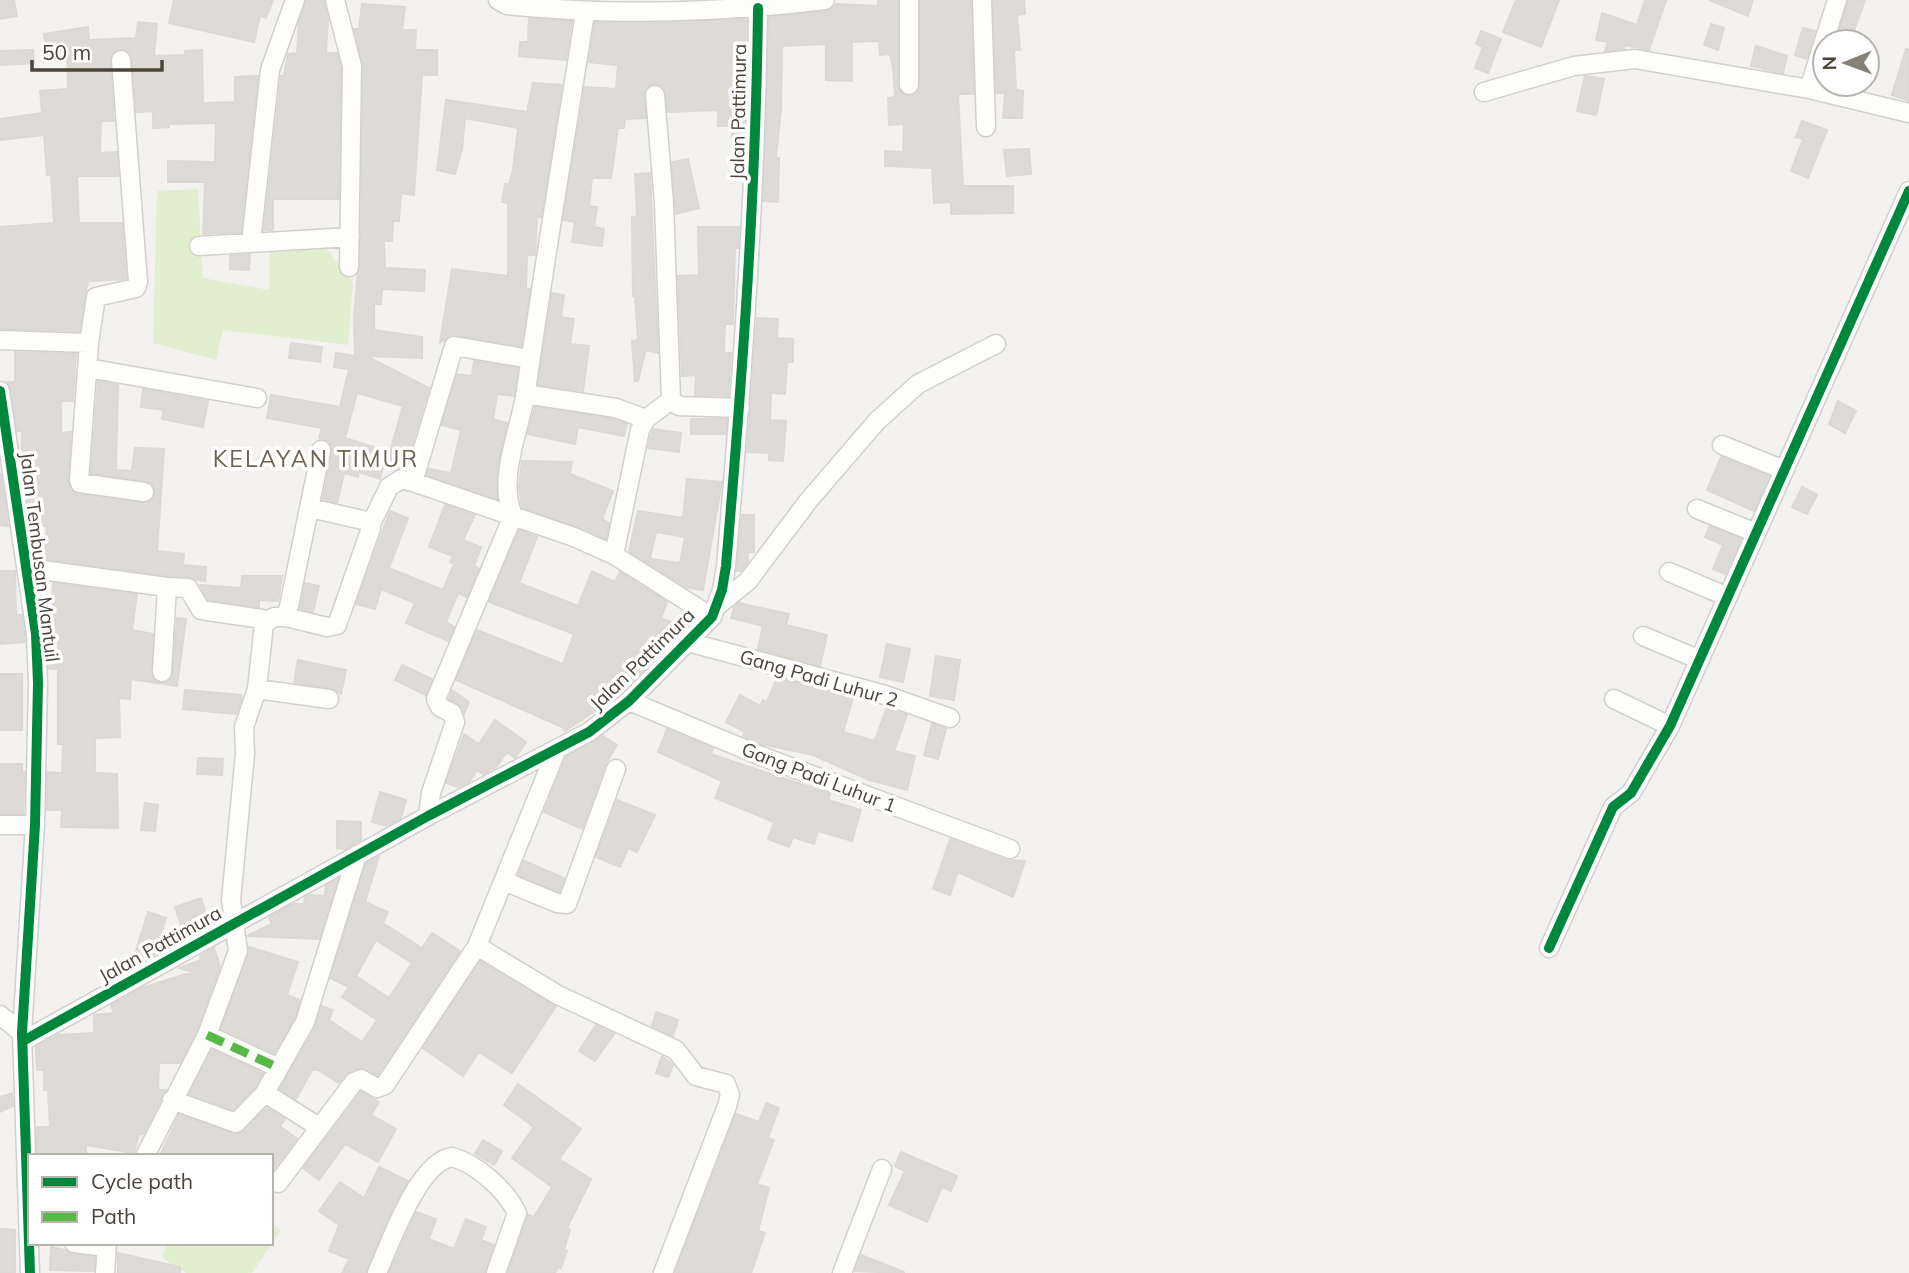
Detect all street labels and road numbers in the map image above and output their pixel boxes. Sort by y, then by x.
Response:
street label: Jalan Pattimura [725,44,751,180]
street label: Jalan Tembusan Mantuil [15,451,65,663]
street label: Jalan Pattimura [585,603,699,715]
street label: Gang Padi Luhur 2 [737,644,901,712]
street label: Gang Padi Luhur 1 [738,736,900,818]
street label: Jalan Pattimura [95,900,225,988]

